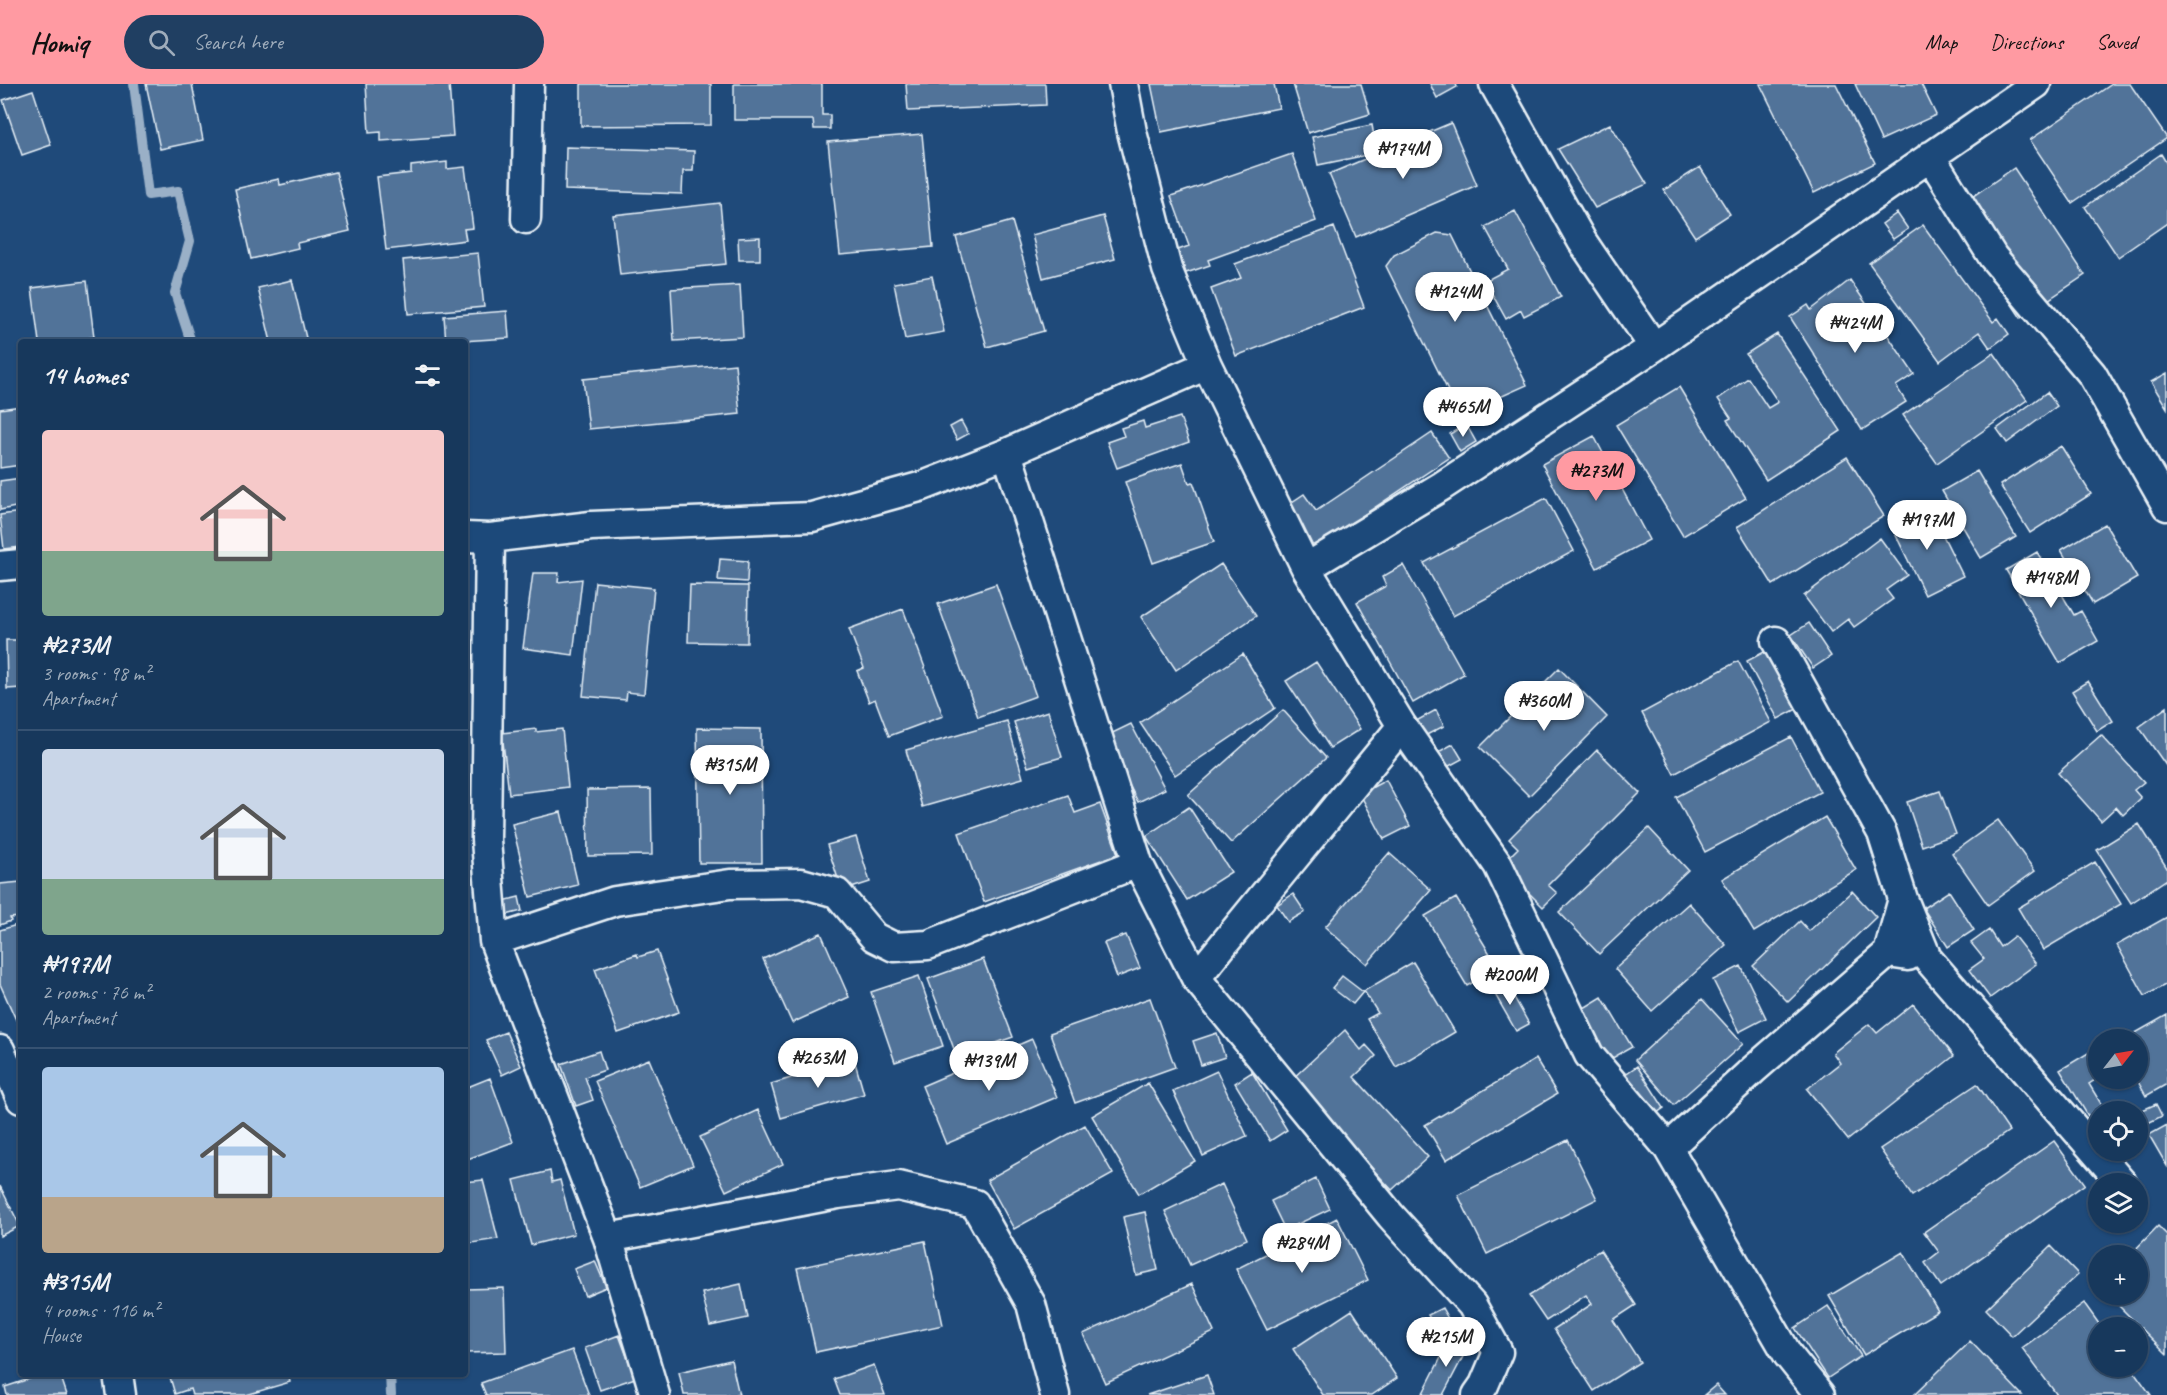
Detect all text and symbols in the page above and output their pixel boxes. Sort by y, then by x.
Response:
search box [124,15,544,69]
text: Homiq [30,25,88,60]
icon: search [145,26,178,59]
text: Search here [193,28,283,56]
text: Map [1925,29,1957,55]
text: Directions [1990,29,2063,55]
text: Saved [2096,29,2137,55]
pin: ₦174M [1361,129,1445,180]
text: ₦174M [1377,136,1429,161]
pin: ₦124M [1413,272,1497,323]
text: ₦124M [1429,279,1481,304]
pin: ₦424M [1813,303,1897,354]
text: ₦424M [1829,310,1881,335]
text: 14 homes [42,359,127,392]
icon: filters [411,359,444,392]
pin: ₦465M [1421,387,1505,438]
text: ₦465M [1437,394,1489,419]
pin: ₦273M [1554,451,1638,502]
text: ₦273M [1570,458,1622,483]
icon: home [189,469,297,577]
pin: ₦197M [1885,500,1969,551]
text: ₦197M [1901,507,1953,532]
pin: ₦148M [2009,558,2093,609]
text: ₦148M [2025,565,2077,590]
text: ₦273M [42,628,109,661]
text: 3 rooms · 98 m² [42,661,150,686]
pin: ₦360M [1502,681,1586,732]
text: Apartment [42,686,115,711]
text: ₦360M [1518,688,1570,713]
pin: ₦315M [688,745,772,796]
text: ₦315M [704,752,756,777]
icon: home [189,788,297,896]
text: ₦197M [42,947,108,980]
pin: ₦200M [1468,955,1552,1006]
text: ₦200M [1484,962,1536,987]
text: 2 rooms · 76 m² [42,980,150,1005]
text: Apartment [42,1005,115,1030]
north arrow [2088,1029,2148,1089]
map controls [2088,1029,2148,1377]
pin: ₦263M [776,1038,860,1089]
pin: ₦139M [947,1041,1031,1092]
text: ₦263M [792,1045,844,1070]
text: ₦139M [963,1048,1015,1073]
button: locate [2088,1101,2148,1161]
icon: home [189,1106,297,1214]
button: layers [2088,1173,2148,1233]
pin: ₦284M [1260,1223,1344,1274]
text: ₦284M [1276,1230,1328,1255]
button: + [2088,1245,2148,1305]
text: ₦315M [42,1265,108,1298]
text: 4 rooms · 116 m² [42,1298,159,1323]
pin: ₦215M [1404,1317,1488,1368]
button: − [2088,1317,2148,1377]
text: House [42,1323,81,1348]
text: ₦215M [1420,1324,1472,1349]

